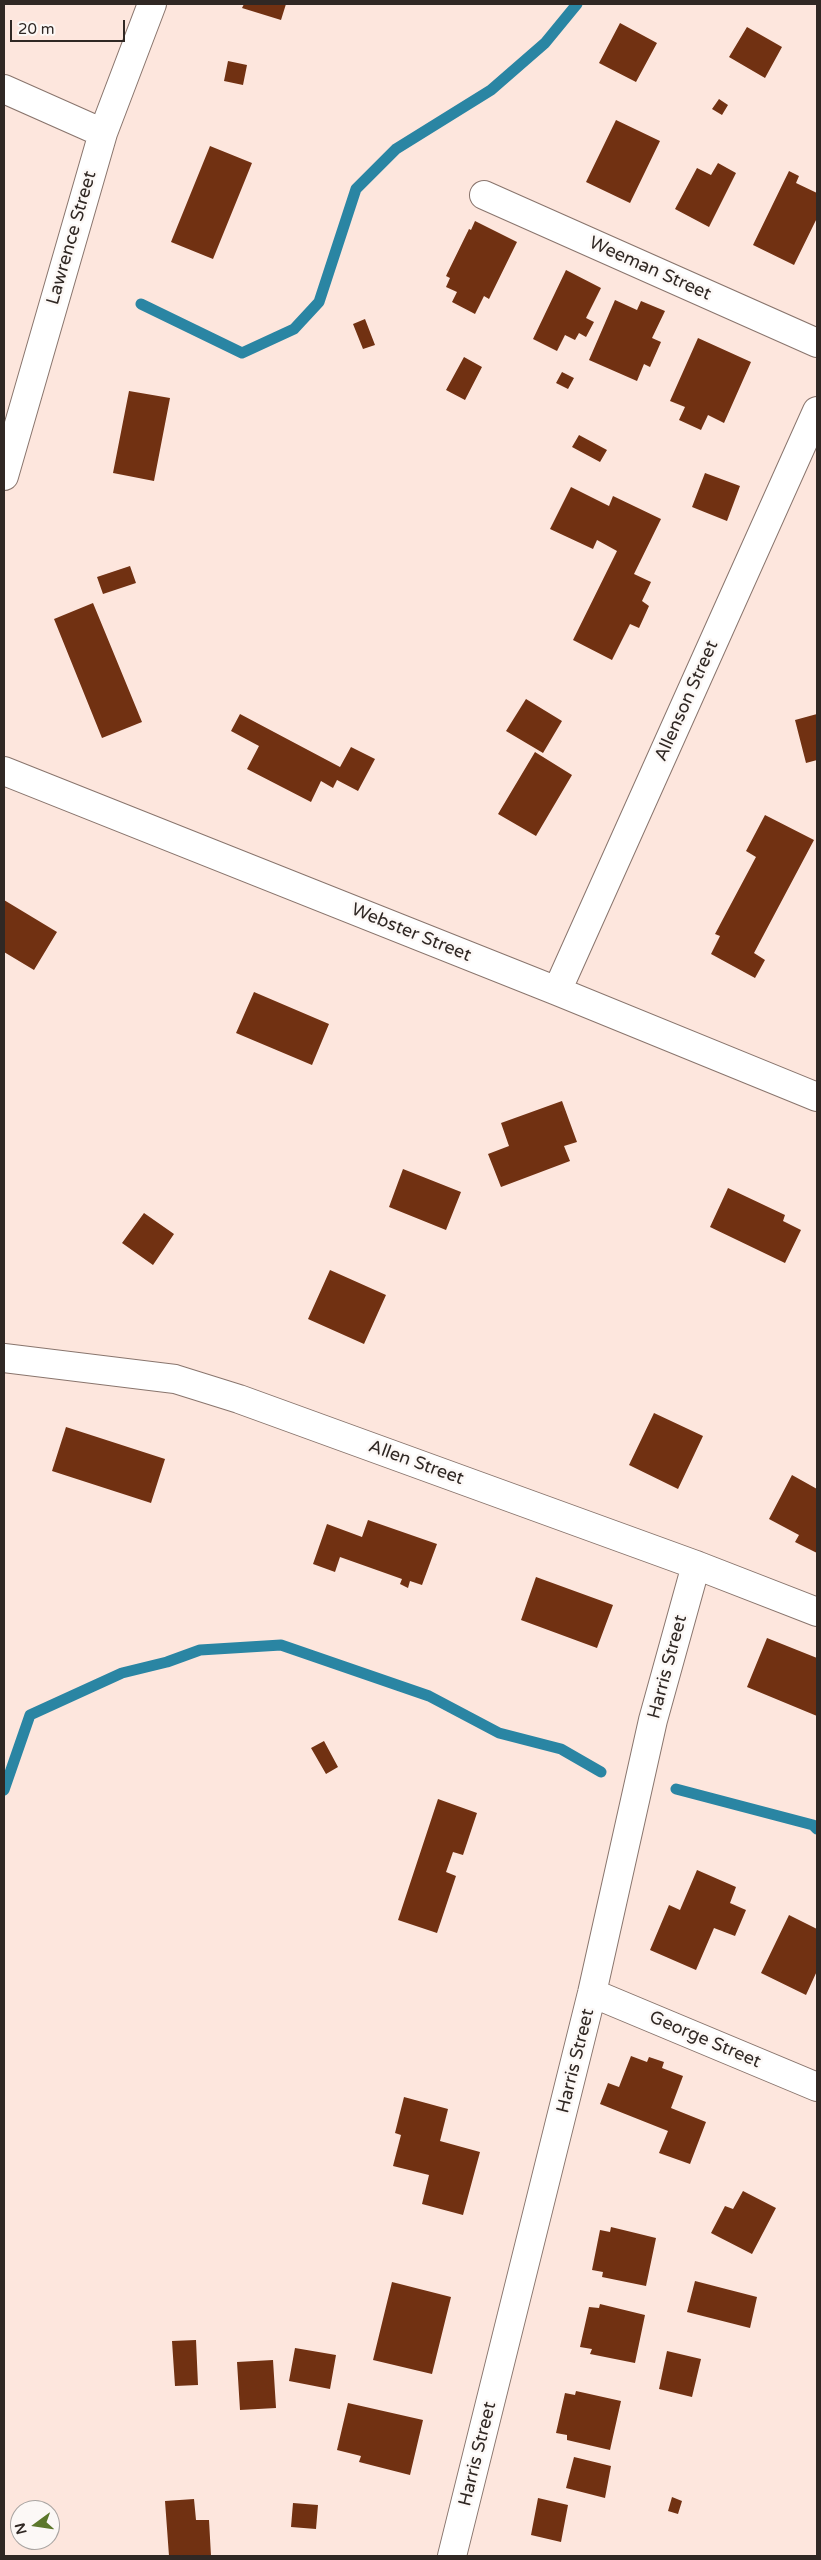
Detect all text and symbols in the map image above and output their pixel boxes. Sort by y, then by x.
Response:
scale bar [12,10,128,42]
text: 20 m [18,20,55,38]
street label: Lawrence Street [43,169,101,307]
street label: Weeman Street [586,232,714,306]
street label: Allenson Street [651,637,723,765]
street label: Webster Street [348,899,474,967]
street label: Allen Street [366,1436,466,1490]
street label: Harris Street [644,1613,692,1721]
street label: Harris Street [553,2007,599,2115]
street label: George Street [646,2007,764,2073]
street label: Harris Street [455,2400,501,2508]
north arrow [10,2500,60,2550]
text: N [11,2521,31,2536]

